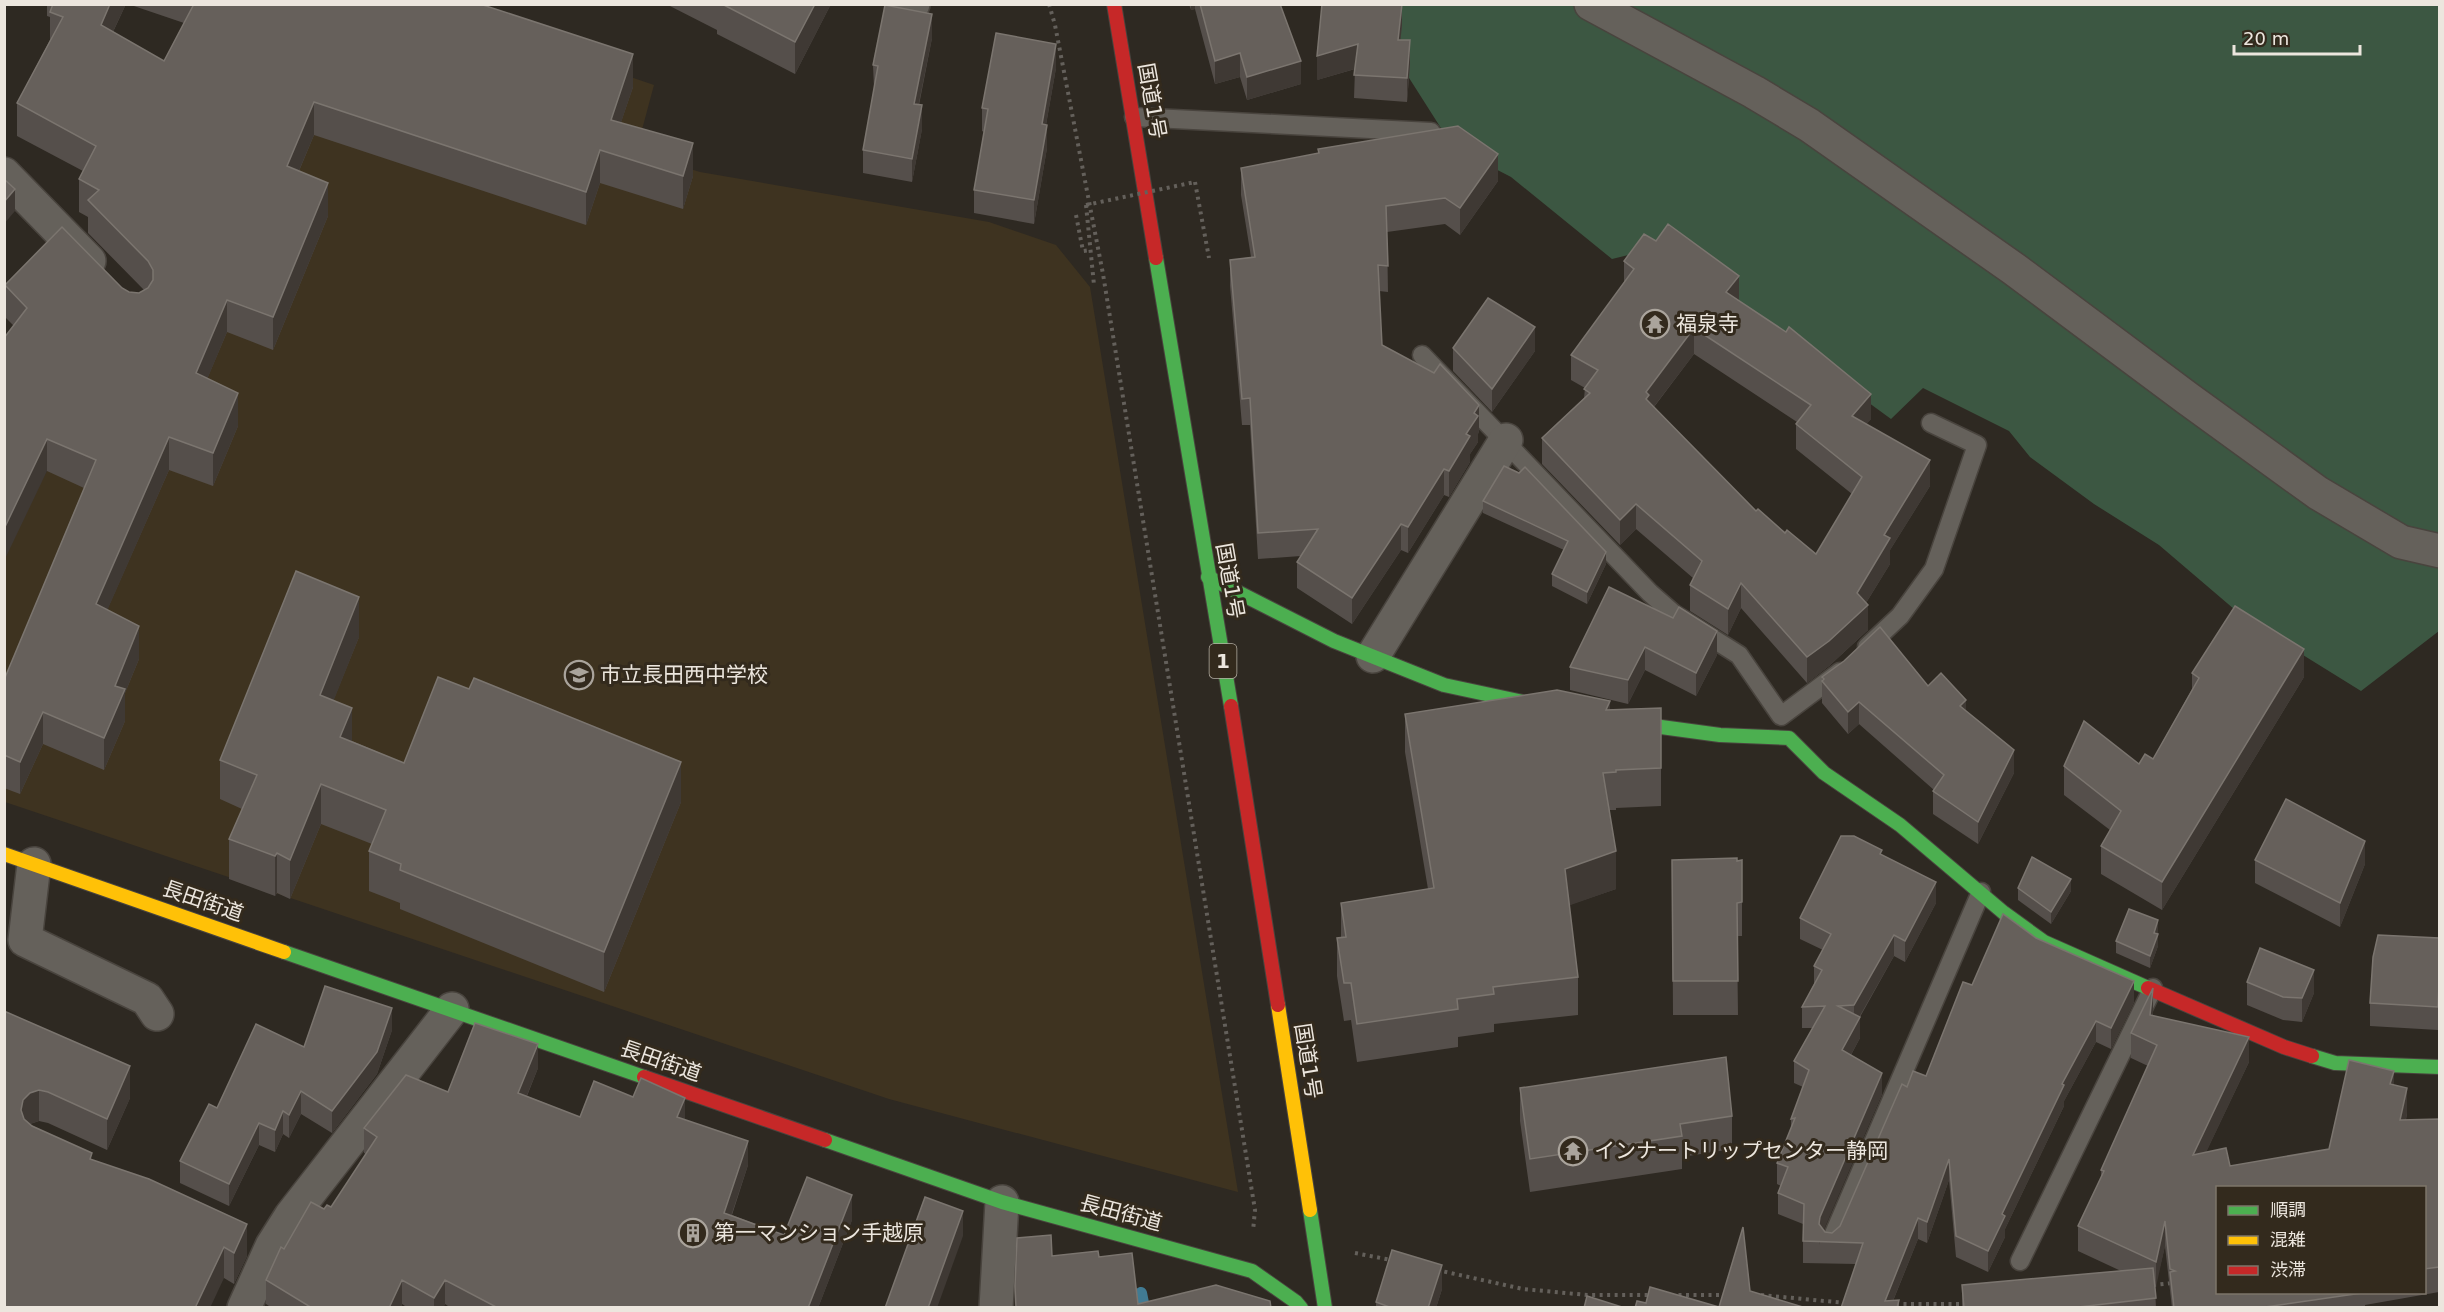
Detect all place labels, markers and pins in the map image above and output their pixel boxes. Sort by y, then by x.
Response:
temple icon: 福泉寺 [1639,308,1671,340]
place label: 福泉寺 [1676,312,1739,336]
school or university icon: 市立長田西中学校 [563,659,595,691]
place label: 市立長田西中学校 [600,663,768,687]
temple icon: インナートリップセンター静岡 [1557,1135,1589,1167]
place label: インナートリップセンター静岡 [1594,1139,1888,1163]
building icon: 第一マンション手越原 [677,1217,709,1249]
place label: 第一マンション手越原 [714,1221,924,1245]

